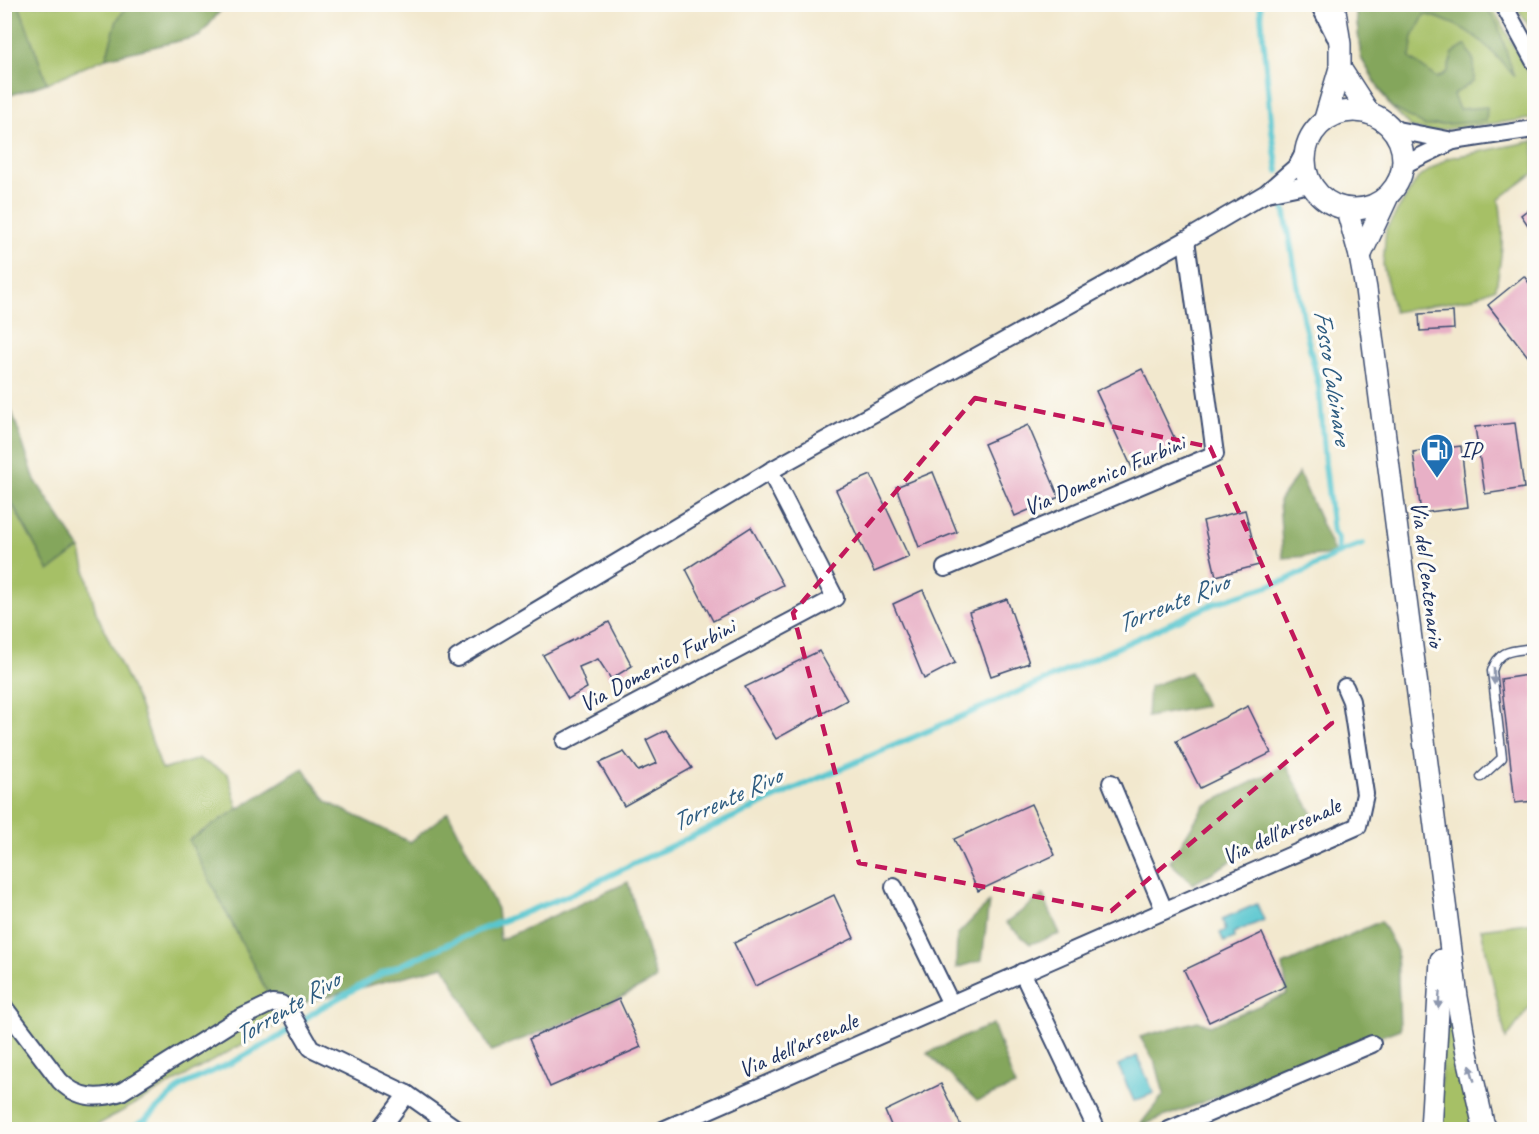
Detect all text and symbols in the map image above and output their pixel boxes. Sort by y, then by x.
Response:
water label: Fosso Calcinare [1306,308,1360,450]
street label: Via Domenico Furbini [1019,426,1192,522]
fuel station icon: IP [1419,432,1455,479]
place label: IP [1460,435,1485,465]
street label: Via del Centenario [1404,499,1452,651]
water label: Torrente Rivo [1111,564,1237,640]
street label: Via Domenico Furbini [574,610,743,719]
one-way arrow [1489,666,1499,685]
water label: Torrente Rivo [666,757,791,839]
street label: Via dell'arsenale [1217,790,1347,872]
water label: Torrente Rivo [227,961,349,1052]
one-way arrow [1435,990,1444,1009]
street label: Via dell'arsenale [734,1004,864,1085]
one-way arrow [1467,1064,1477,1082]

